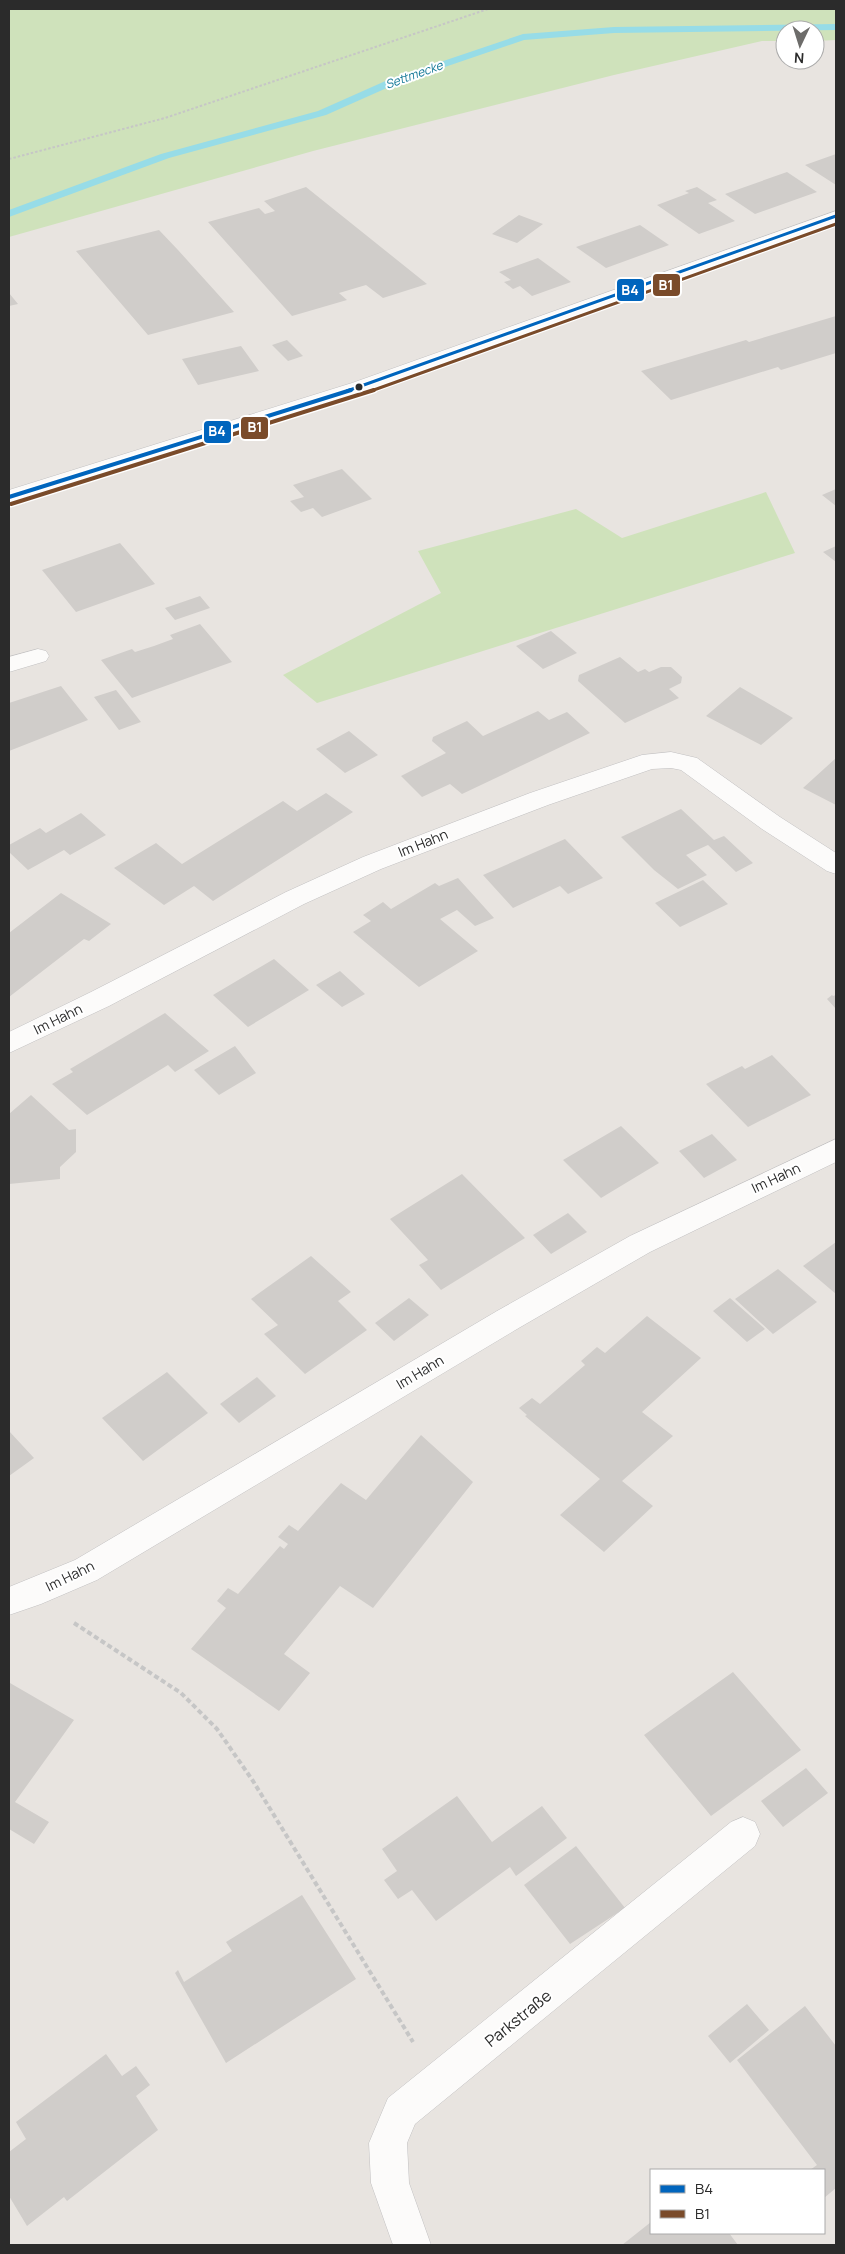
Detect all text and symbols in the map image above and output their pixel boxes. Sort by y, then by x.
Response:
north arrow [775,20,825,70]
text: N [793,49,805,68]
water label: Settmecke [383,56,446,93]
line badge: B1 [652,273,681,297]
text: B1 [659,275,673,294]
line badge: B4 [616,278,645,302]
text: B4 [621,280,639,299]
unlabelled marker [354,382,364,392]
line badge: B1 [240,416,269,440]
text: B1 [248,417,262,436]
line badge: B4 [203,420,232,444]
text: B4 [208,421,226,440]
street label: Im Hahn [395,824,450,861]
street label: Im Hahn [30,999,85,1038]
street label: Im Hahn [748,1158,803,1197]
street label: Im Hahn [393,1350,447,1393]
street label: Im Hahn [42,1556,97,1595]
street label: Parkstraße [480,1984,556,2052]
legend [650,2169,825,2234]
text: B4 [695,2178,713,2199]
text: B1 [695,2203,710,2224]

